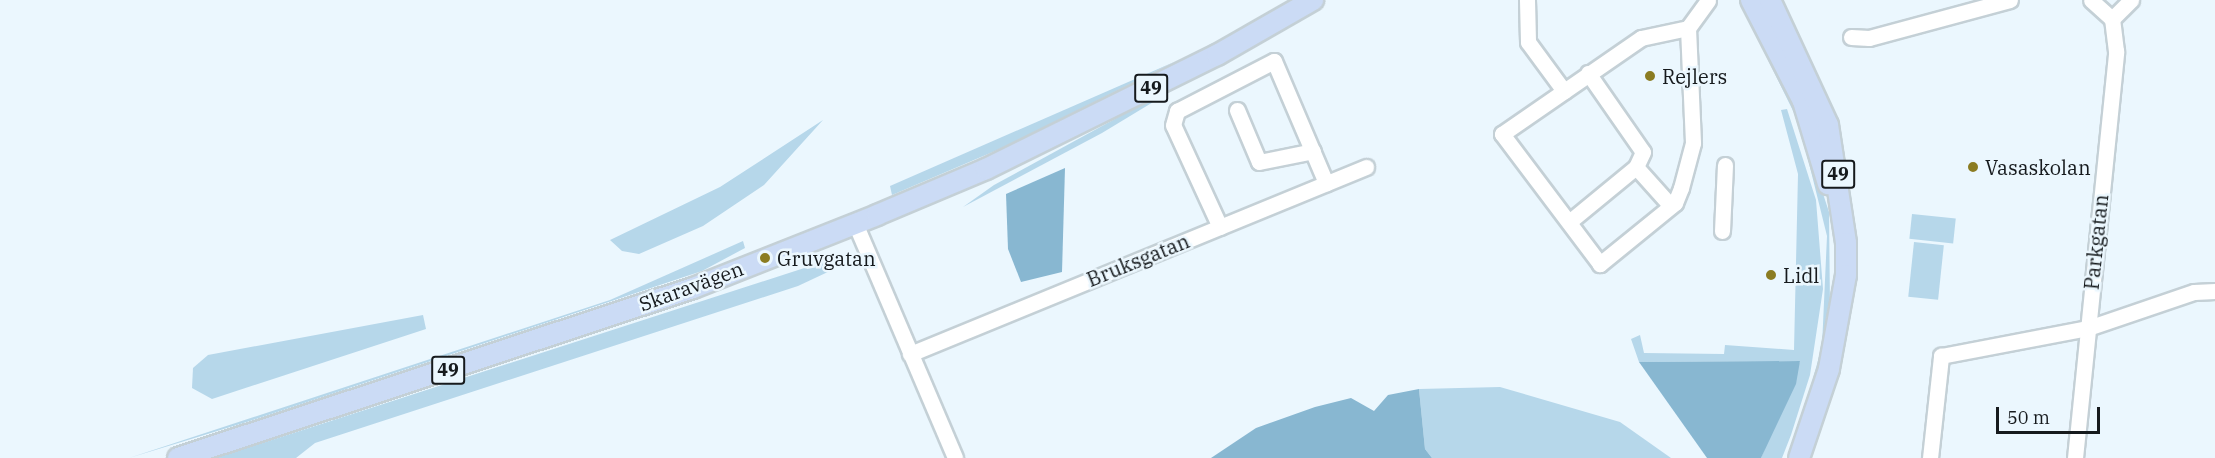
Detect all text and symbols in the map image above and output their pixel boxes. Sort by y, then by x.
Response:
place label: Rejlers [1662,64,1727,88]
marker: Rejlers [1643,69,1657,83]
road number: 49 [1133,73,1169,103]
place label: Vasaskolan [1985,155,2091,179]
road number: 49 [1820,159,1856,189]
marker: Vasaskolan [1966,160,1980,174]
street label: Parkgatan [2079,193,2113,291]
street label: Bruksgatan [1083,229,1193,291]
place label: Gruvgatan [777,246,876,270]
marker: Gruvgatan [758,251,772,265]
street label: Skaravägen [636,256,746,316]
place label: Lidl [1783,263,1819,287]
marker: Lidl [1764,268,1778,282]
road number: 49 [430,355,466,385]
scale bar [1999,395,2102,433]
text: 50 m [2007,406,2050,429]

